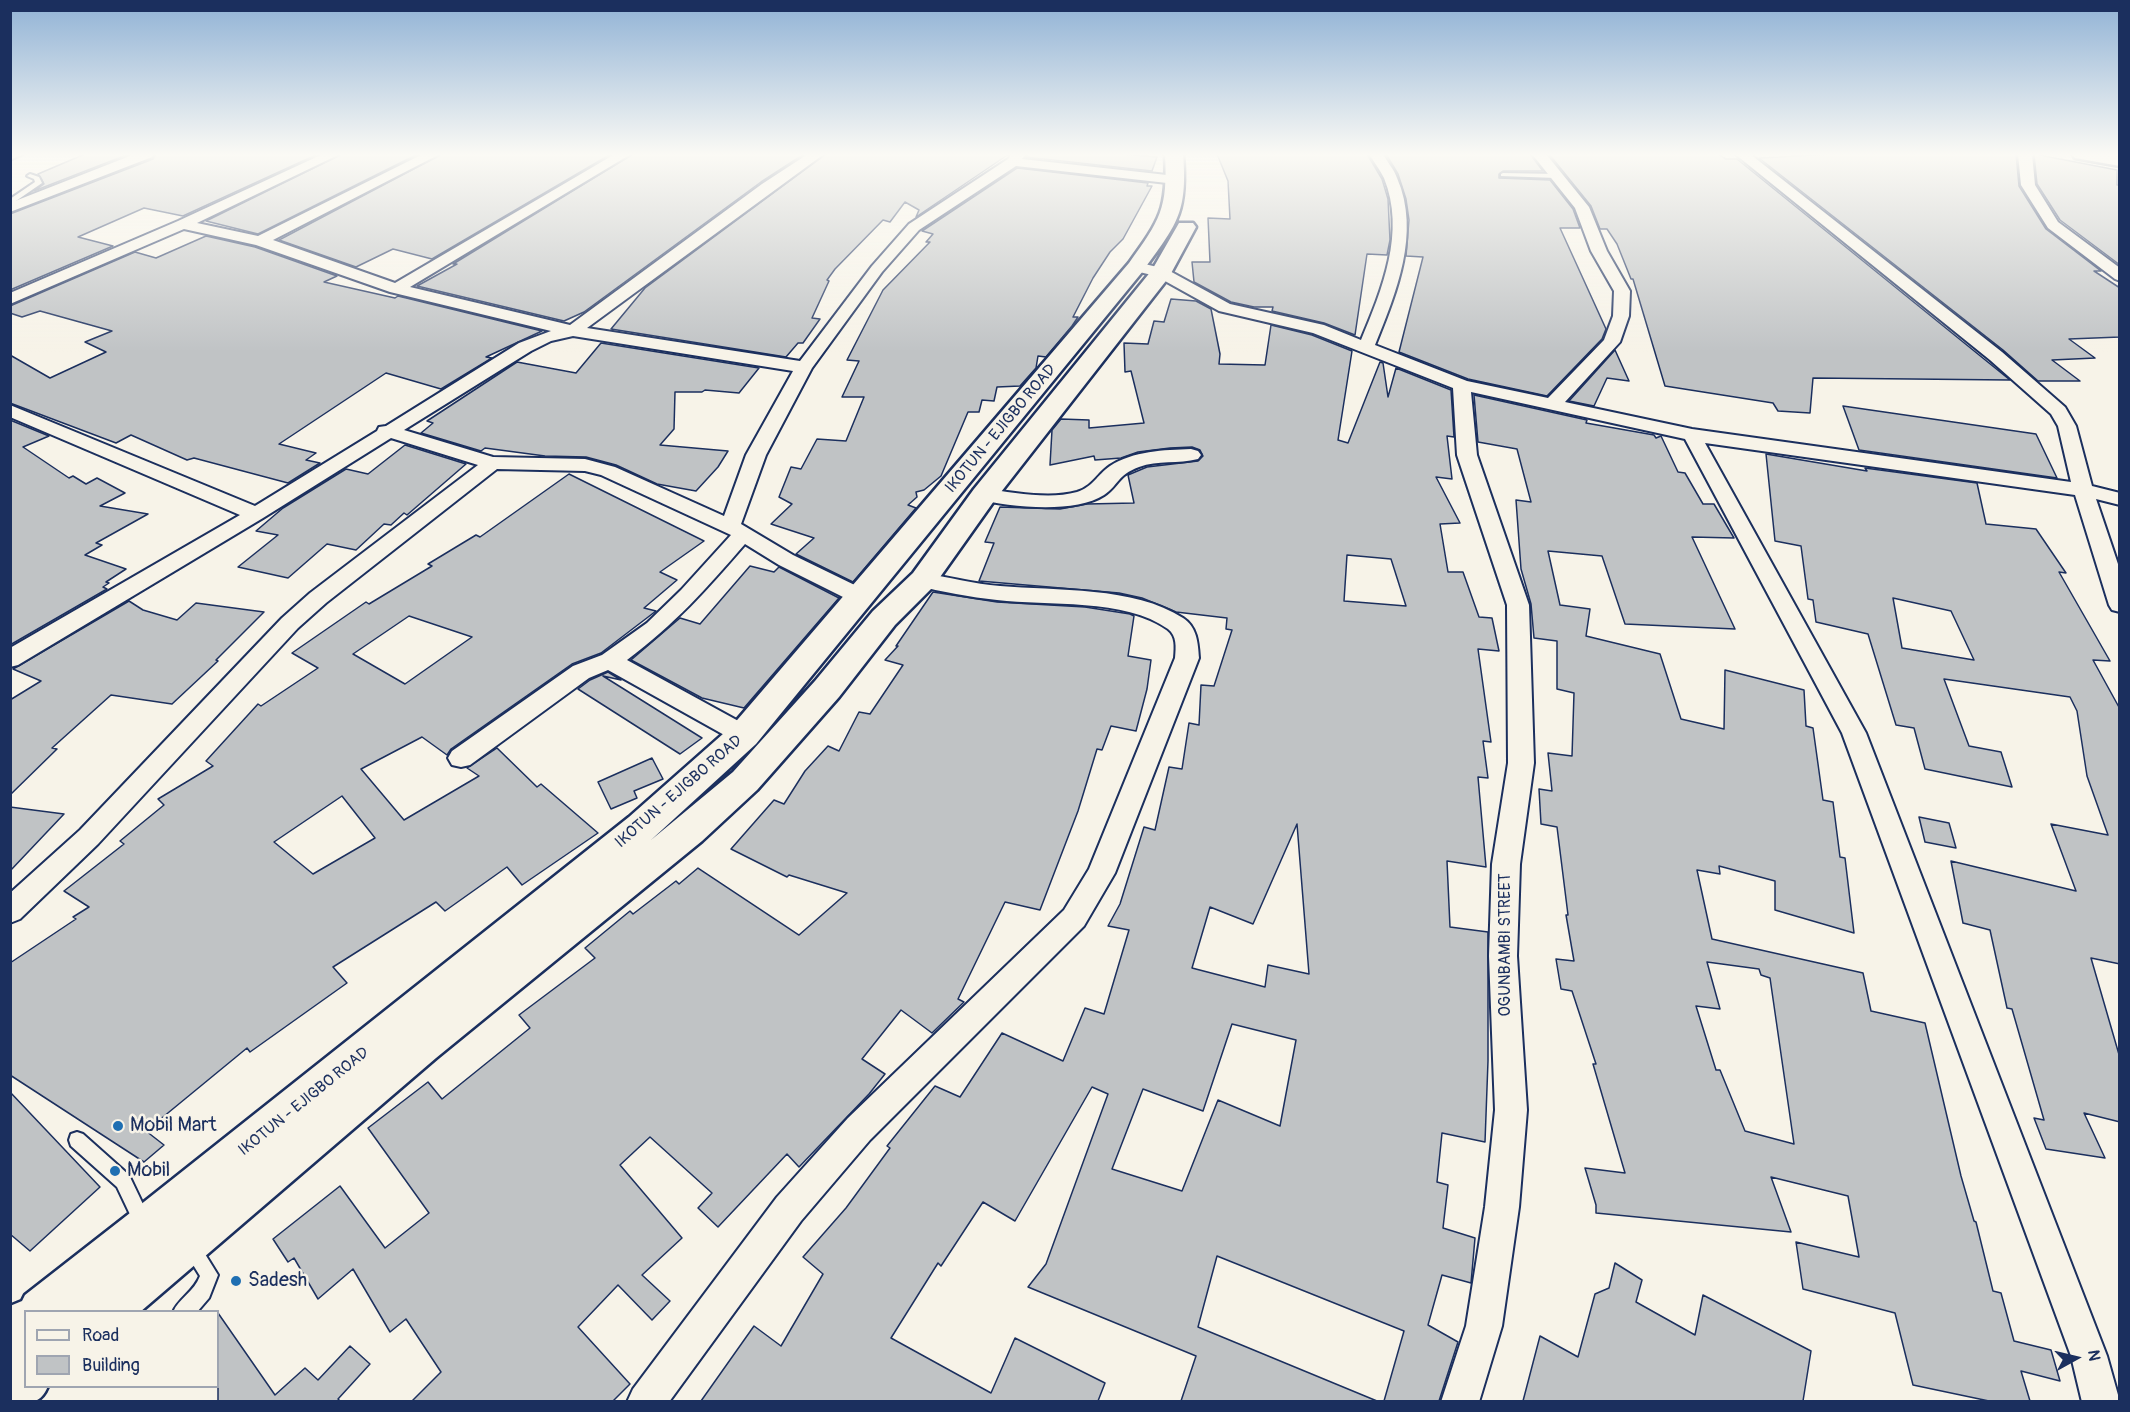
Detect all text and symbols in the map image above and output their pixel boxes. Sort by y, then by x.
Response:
street label: IKOTUN - EJIGBO ROAD [942,361,1060,497]
street label: IKOTUN - EJIGBO ROAD [612,732,746,852]
street label: OGUNBAMBI STREET [1496,873,1516,1017]
street label: IKOTUN - EJIGBO ROAD [235,1044,373,1160]
place label: Mobil Mart [130,1114,217,1138]
marker: Mobil Mart [111,1119,125,1133]
place label: Mobil [127,1159,170,1183]
marker: Mobil [108,1164,122,1178]
place label: Sadesh [248,1269,307,1293]
marker: Sadesh [229,1274,243,1288]
legend [24,1310,219,1388]
text: Road [82,1324,119,1347]
north arrow [2046,1328,2106,1388]
text: N [2083,1349,2104,1362]
text: Building [82,1354,140,1377]

